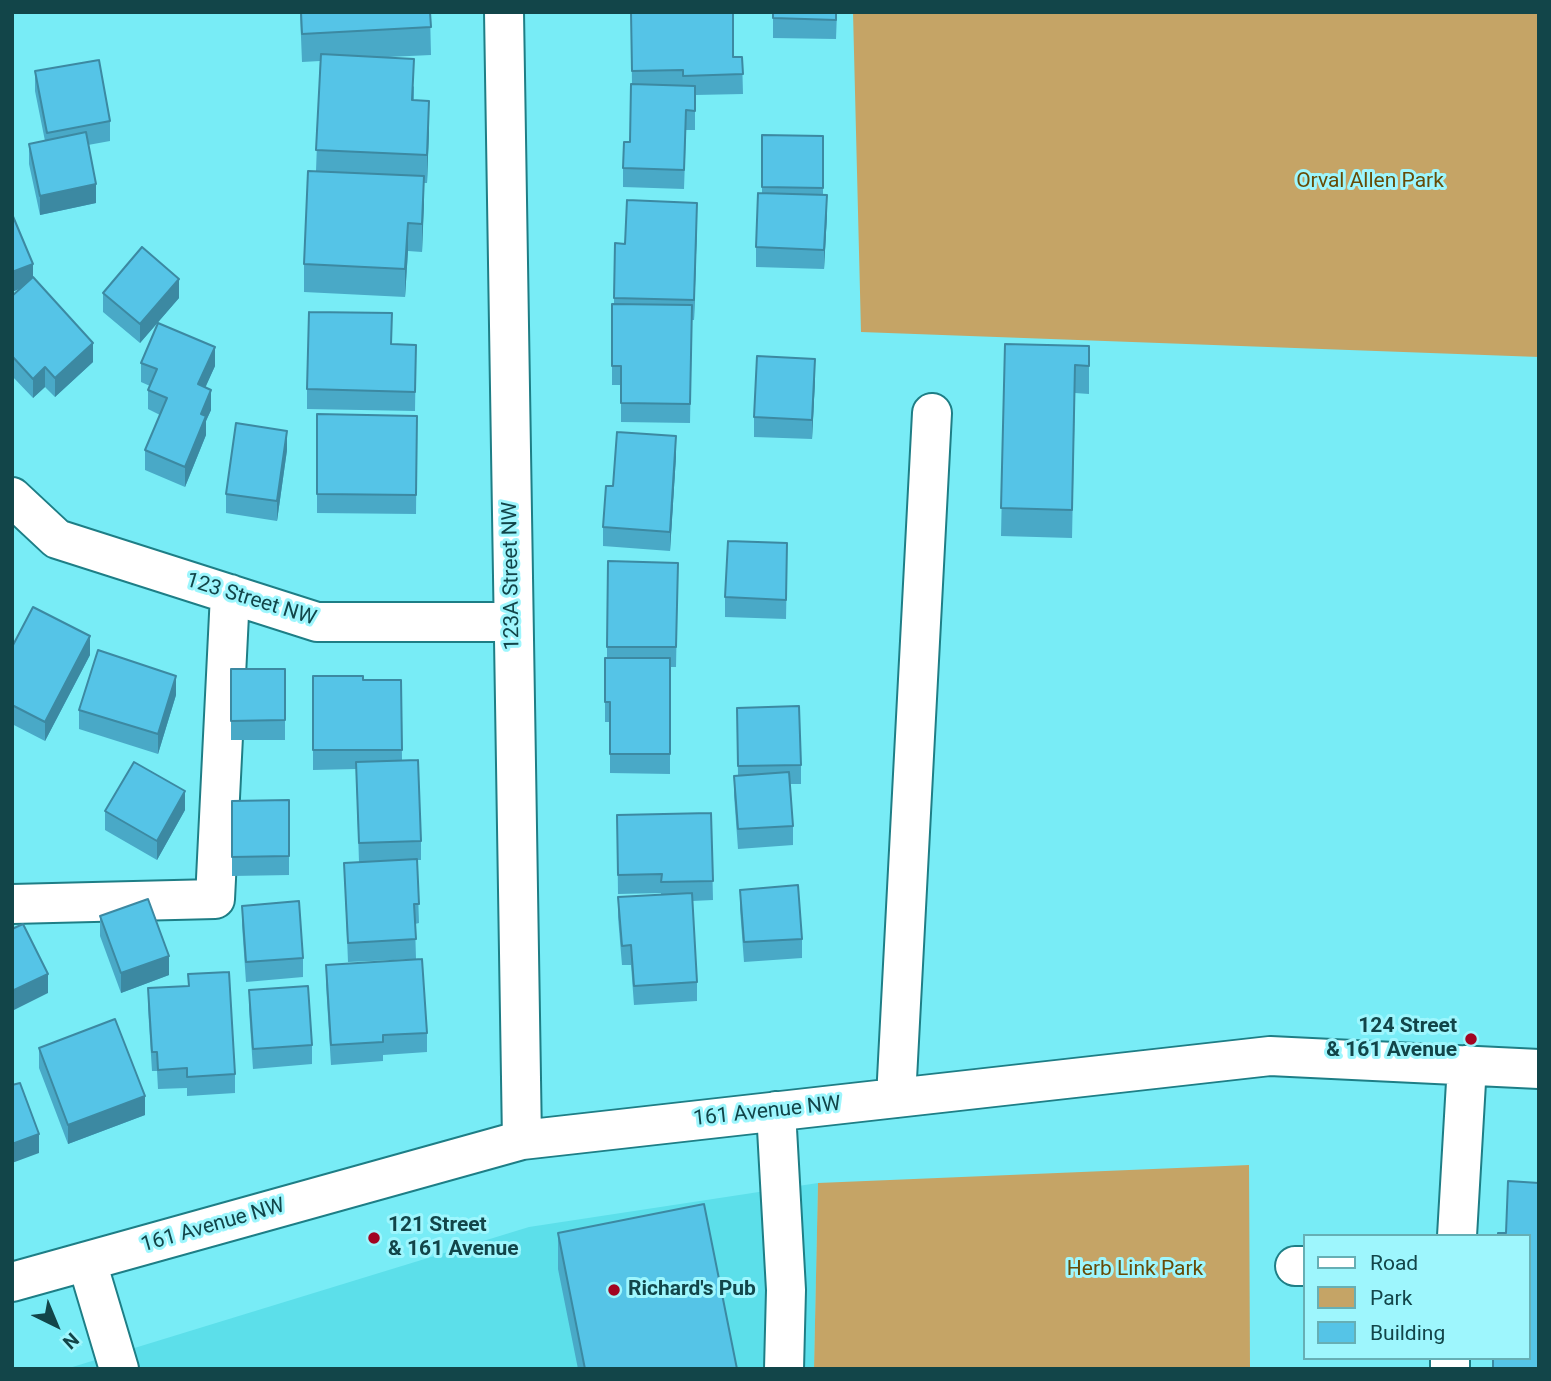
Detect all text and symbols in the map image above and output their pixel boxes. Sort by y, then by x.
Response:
park label: Orval Allen Park [1296,169,1444,195]
street label: 123A Street NW [498,502,526,650]
street label: 123 Street NW [183,568,319,632]
place label: 124 Street & 161 Avenue [1326,1014,1457,1064]
marker: 124 Street & 161 Avenue [1463,1031,1479,1047]
street label: 161 Avenue NW [692,1092,842,1132]
street label: 161 Avenue NW [138,1193,288,1259]
place label: 121 Street & 161 Avenue [388,1213,519,1263]
marker: 121 Street & 161 Avenue [366,1230,382,1246]
legend [1302,1234,1530,1360]
text: Road [1370,1251,1418,1275]
park label: Herb Link Park [1067,1257,1203,1283]
place label: Richard's Pub [628,1277,756,1303]
marker: Richard's Pub [606,1282,622,1298]
text: Park [1370,1286,1412,1310]
north arrow [21,1290,91,1360]
text: Building [1370,1321,1445,1345]
text: N [58,1328,83,1354]

